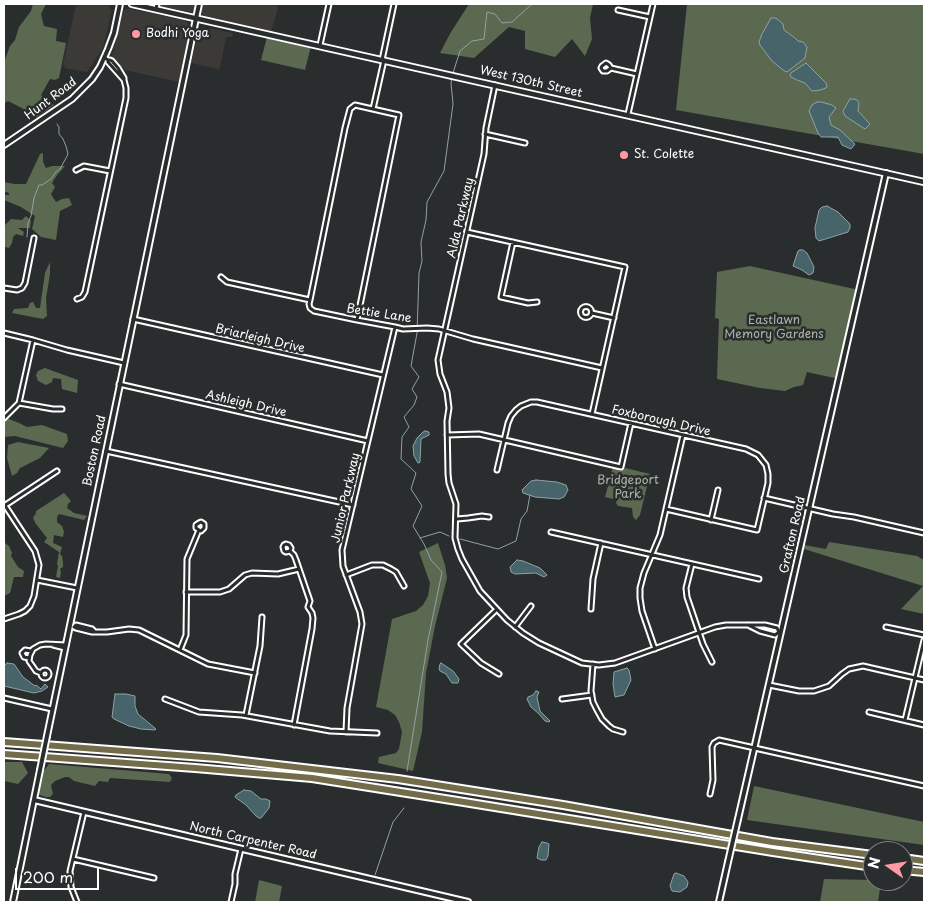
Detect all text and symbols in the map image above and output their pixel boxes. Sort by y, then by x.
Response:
place label: Bodhi Yoga [146,27,209,41]
marker: Bodhi Yoga [130,28,142,40]
street label: West 130th Street [478,63,584,101]
street label: Hunt Road [22,75,80,123]
place label: St. Colette [634,148,694,162]
marker: St. Colette [618,149,630,161]
street label: Alda Parkway [445,176,477,260]
street label: Bettie Lane [345,302,413,326]
park label: Eastlawn Memory Gardens [724,314,824,342]
street label: Briarleigh Drive [214,322,306,356]
street label: Ashleigh Drive [204,388,288,420]
street label: Foxborough Drive [610,403,712,439]
street label: Boston Road [80,414,110,488]
street label: Junior Parkway [329,452,363,544]
park label: Bridgeport Park [597,474,659,502]
street label: Grafton Road [777,495,809,575]
street label: North Carpenter Road [188,819,318,863]
north arrow [863,841,913,891]
text: N [862,855,885,871]
scale bar [18,858,101,890]
text: 200 m [23,865,73,888]

